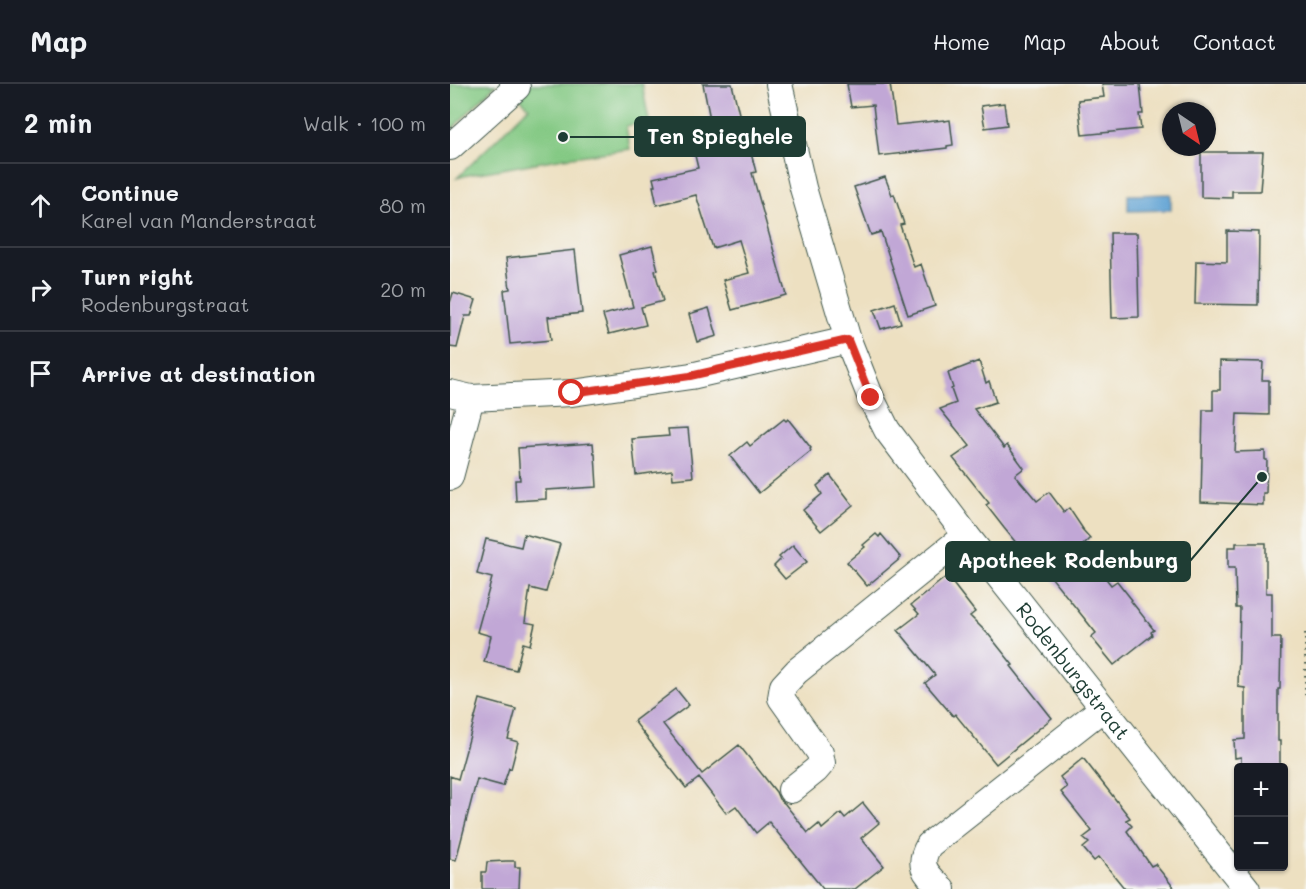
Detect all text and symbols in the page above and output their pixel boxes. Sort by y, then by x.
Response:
text: Map [30,23,87,59]
text: Home [933,28,990,55]
text: Map [1023,28,1066,55]
text: About [1099,28,1160,55]
text: Contact [1193,28,1276,55]
north arrow [1162,102,1216,156]
text: 2 min [24,106,92,140]
text: Walk · 100 m [303,110,426,136]
callout: Ten Spieghele [635,117,805,156]
text: Ten Spieghele [647,122,793,149]
text: Continue [81,178,179,207]
icon: ahead [24,189,57,222]
text: 80 m [379,192,426,218]
text: Karel van Manderstraat [81,207,317,233]
text: Turn right [81,262,193,291]
icon: right [24,273,57,306]
text: 20 m [380,276,426,302]
text: Rodenburgstraat [81,291,249,317]
icon: arrive [24,357,57,390]
text: Arrive at destination [81,359,316,388]
route start [558,379,584,405]
route end [857,384,883,410]
callout: Apotheek Rodenburg [946,542,1190,581]
text: Apotheek Rodenburg [958,546,1178,573]
street label: Rodenburgstraat [1011,597,1136,745]
map controls [1234,763,1288,871]
button: + [1234,763,1288,817]
button: − [1234,817,1288,871]

